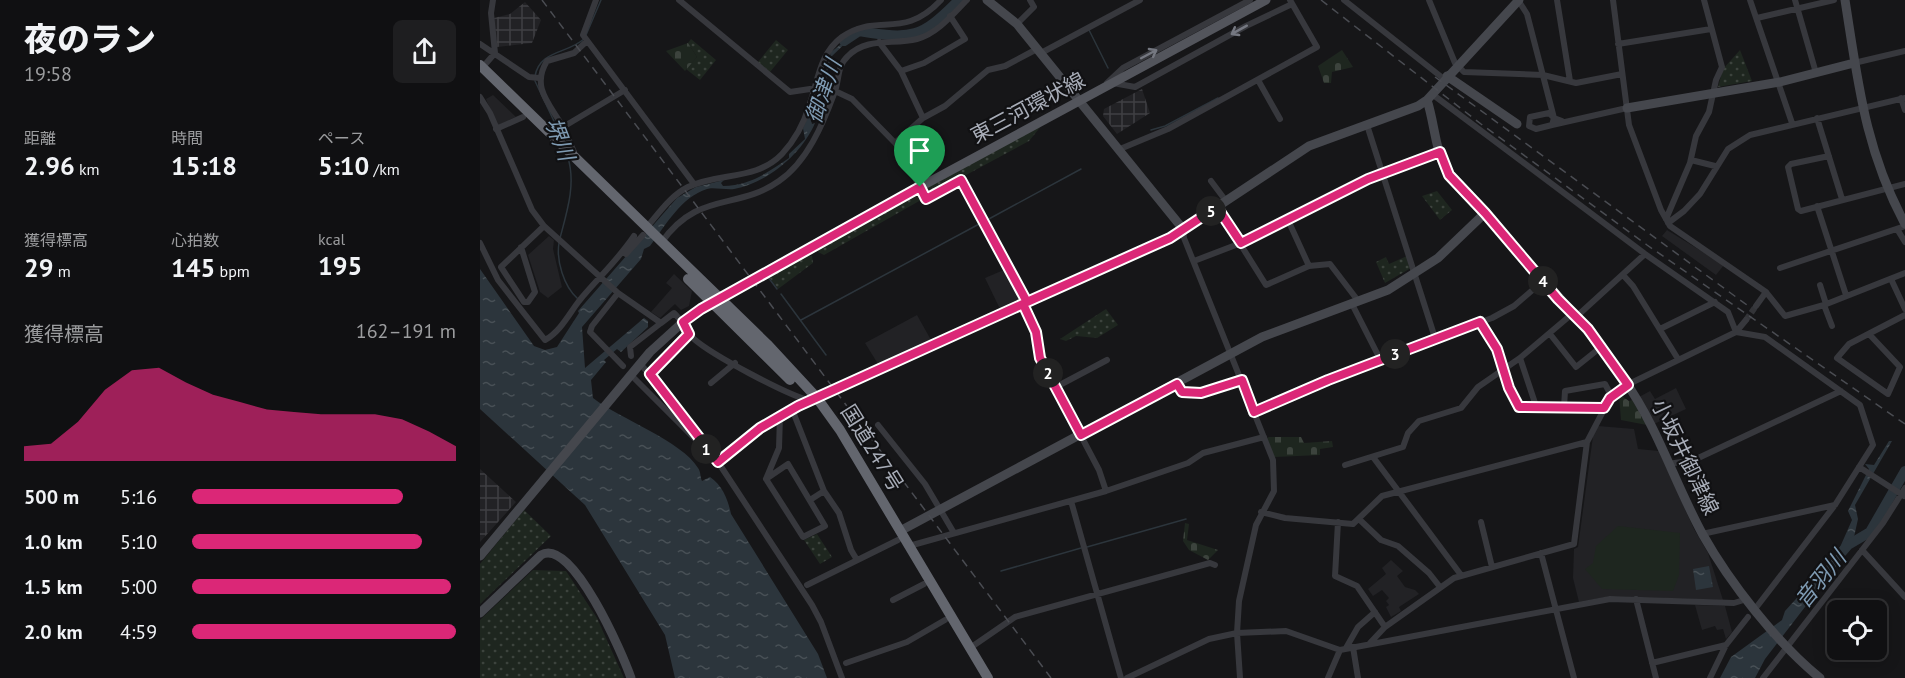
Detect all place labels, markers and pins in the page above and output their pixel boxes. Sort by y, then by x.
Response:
pin [894,125,945,187]
pin: 5 [1196,196,1226,226]
pin: 4 [1528,266,1558,296]
pin: 3 [1380,339,1410,369]
pin: 2 [1033,358,1063,388]
pin: 1 [691,434,721,464]

